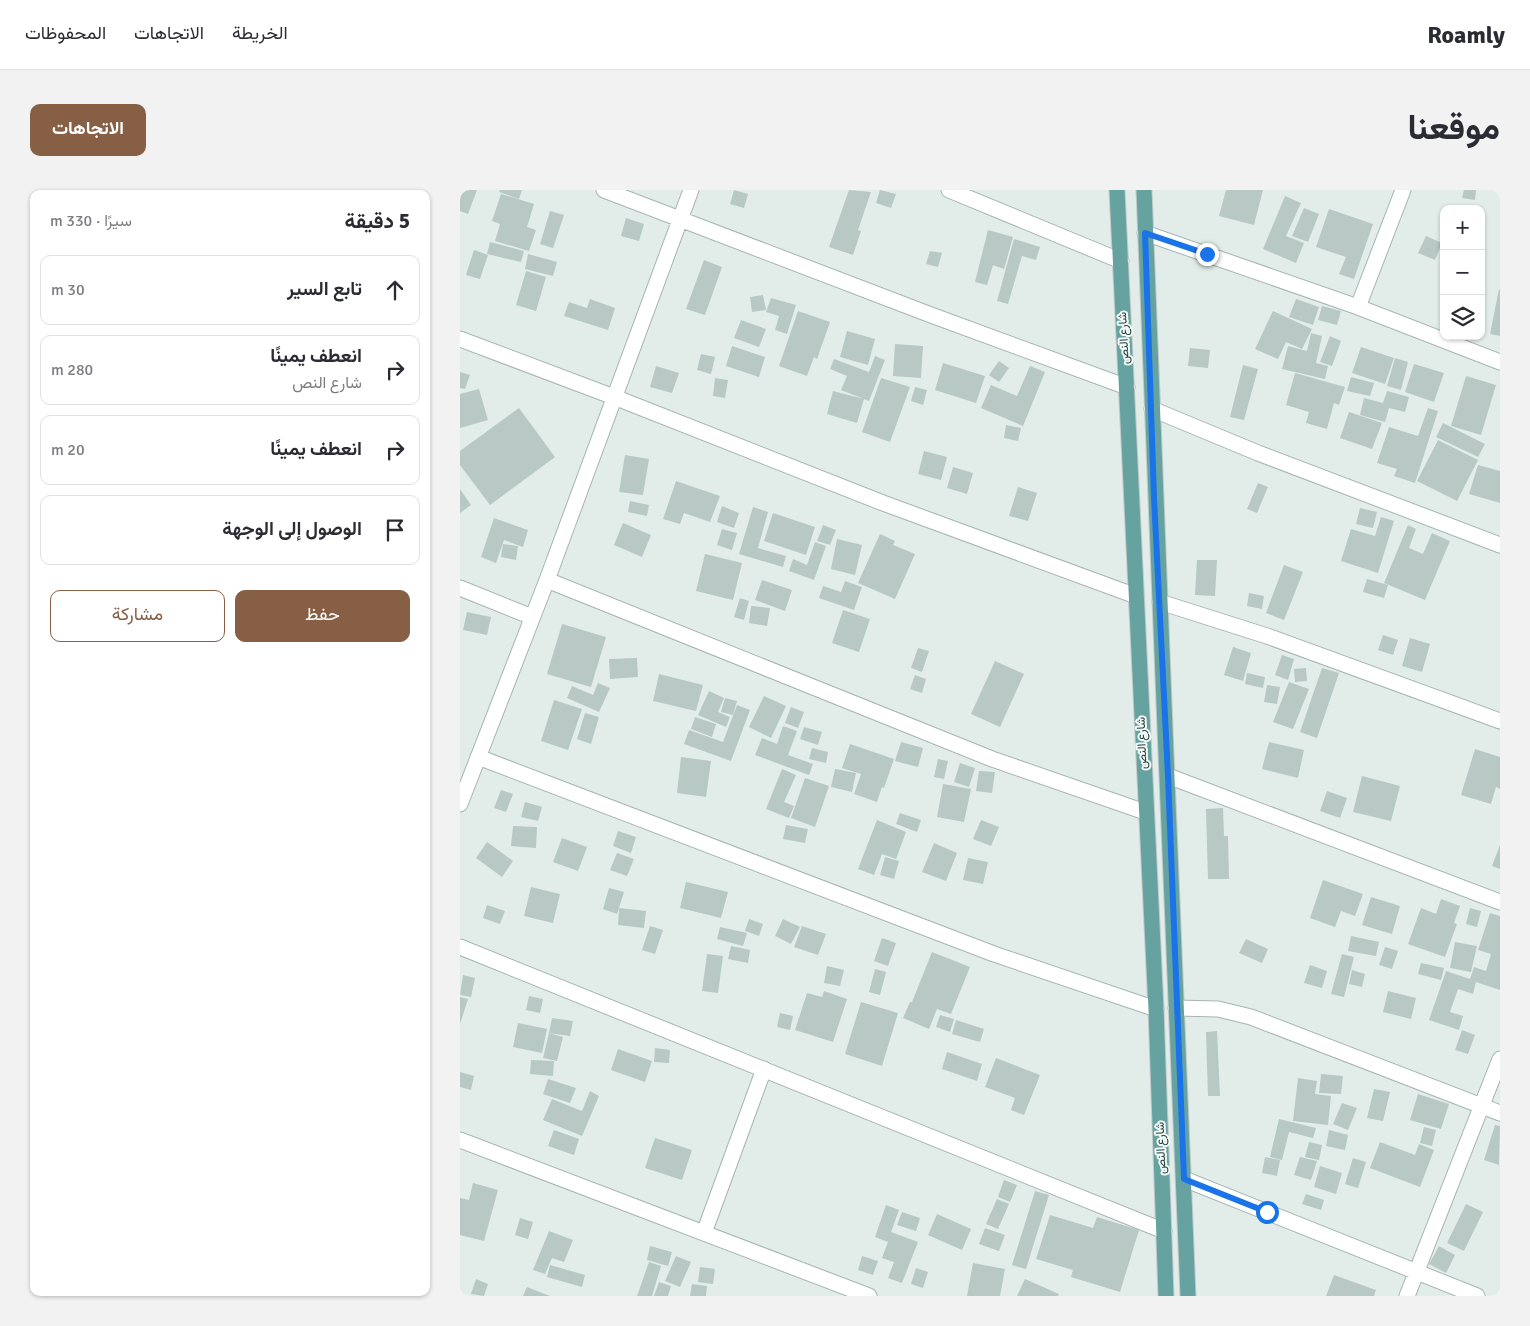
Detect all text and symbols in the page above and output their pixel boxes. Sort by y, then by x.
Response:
text: Roamly [1427,20,1505,50]
text: المحفوظات [25,22,106,44]
text: الاتجاهات [134,22,204,44]
text: الخريطة [232,22,288,44]
button: الاتجاهات [30,104,146,156]
text: موقعنا [1407,106,1500,149]
map controls [1440,205,1485,340]
button: + [1440,205,1485,250]
text: 5 دقيقة [345,208,410,234]
text: سيرًا · 330 m [50,211,132,231]
route end [1196,243,1219,266]
button: − [1440,250,1485,295]
icon: ahead [381,276,409,304]
text: تابع السير [287,277,362,301]
text: 30 m [51,280,85,300]
button: layers [1440,295,1485,340]
street label: شارع النص [1115,311,1134,365]
text: انعطف يمينًا [270,344,362,368]
icon: right [381,356,409,384]
text: 280 m [51,360,93,380]
text: شارع النص [292,373,362,393]
icon: right [381,436,409,464]
text: انعطف يمينًا [270,437,362,461]
text: 20 m [51,440,85,460]
icon: arrive [381,516,409,544]
text: الوصول إلى الوجهة [222,517,362,541]
button: مشاركة [50,590,225,642]
button: حفظ [235,590,410,642]
street label: شارع النص [1134,717,1151,769]
street label: شارع النص [1153,1122,1170,1174]
route start [1256,1201,1279,1224]

